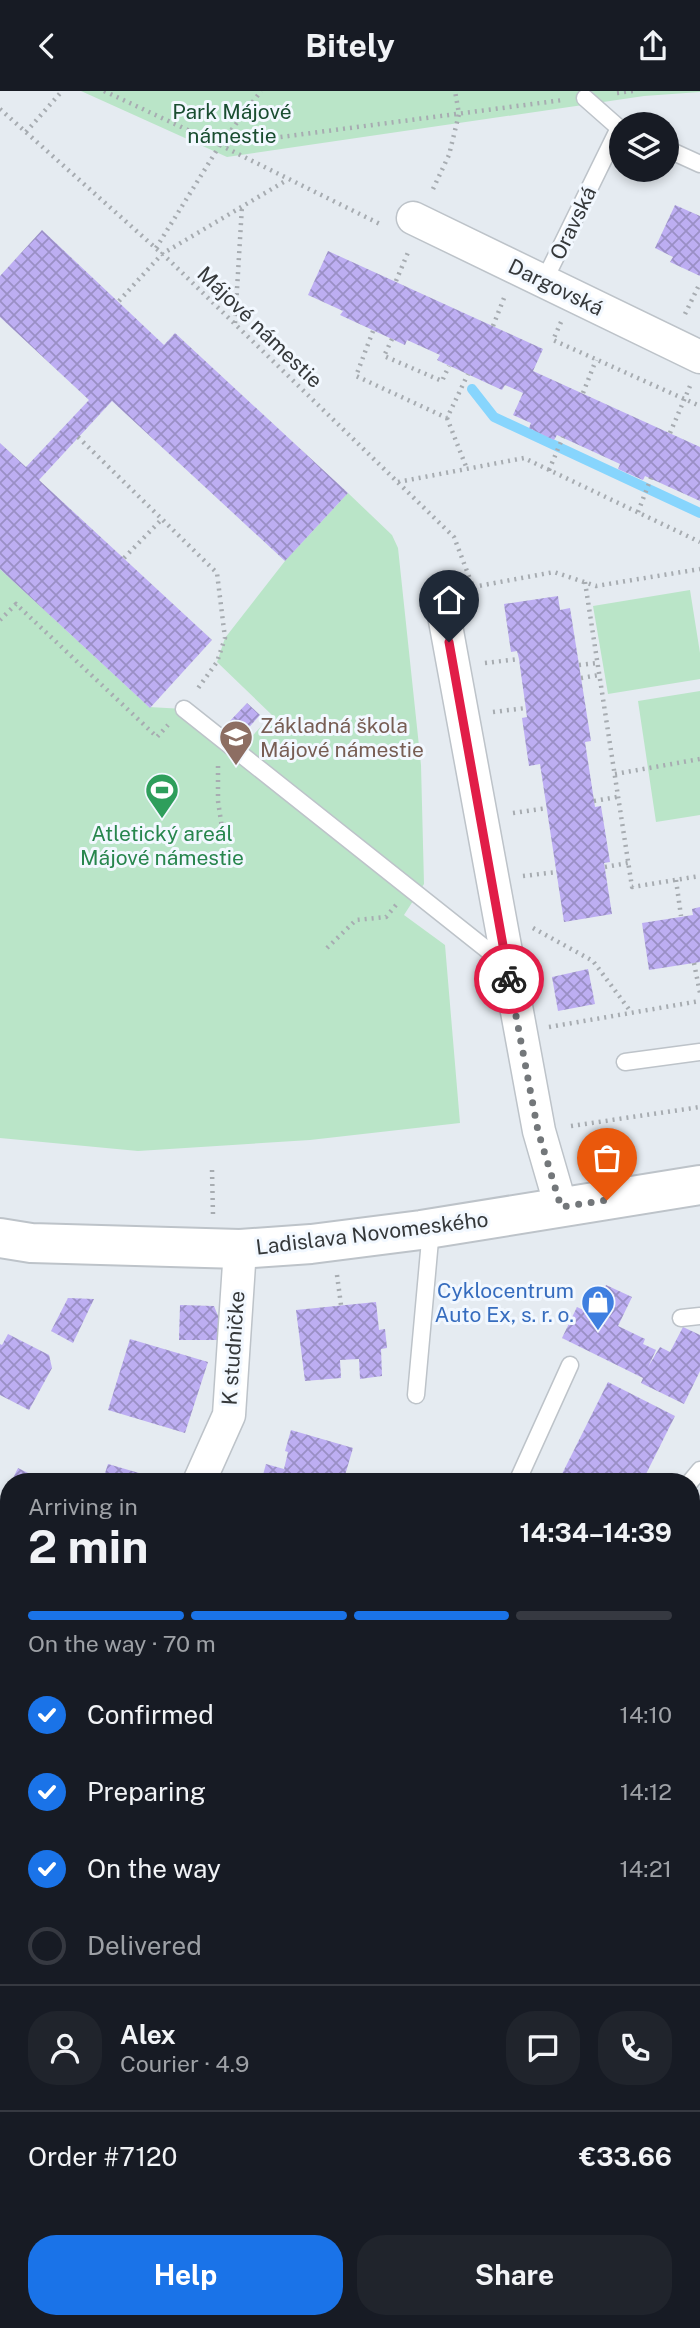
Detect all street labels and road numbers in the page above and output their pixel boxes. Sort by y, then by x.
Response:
street label: Oravská [545,182,601,264]
street label: Dargovská [504,253,608,321]
street label: Májové námestie [192,261,328,393]
street label: Ladislava Novomeského [254,1206,490,1260]
street label: K studničke [217,1290,249,1406]

